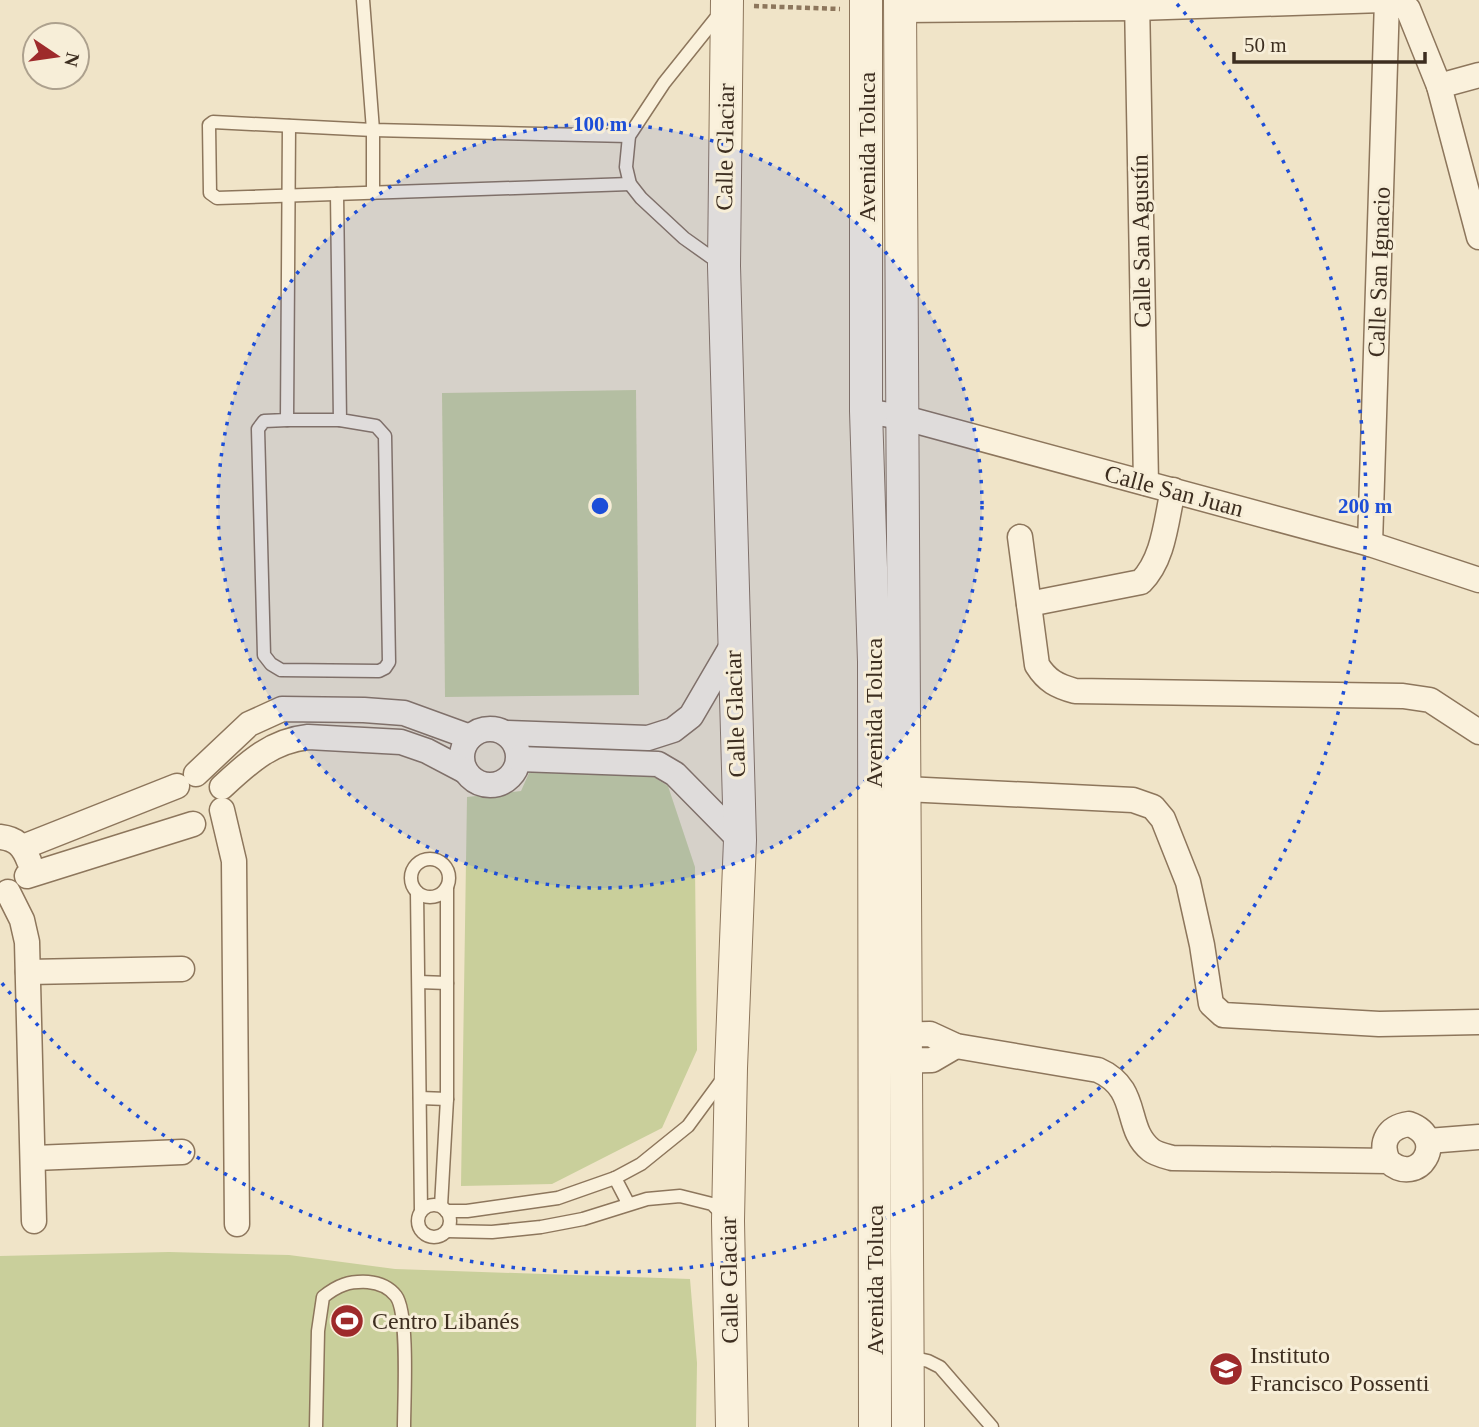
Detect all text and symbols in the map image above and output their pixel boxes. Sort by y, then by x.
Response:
north arrow [21,21,91,91]
scale bar [1234,21,1425,65]
text: 50 m [1244,33,1287,57]
text: N [60,51,84,69]
street label: Avenida Toluca [854,72,880,222]
street label: Calle Glaciar [711,83,739,211]
text: 100 m [573,112,628,136]
street label: Calle San Agustín [1126,154,1156,328]
street label: Calle San Ignacio [1363,186,1395,358]
street label: Calle San Juan [1102,460,1246,522]
centre of rings [588,494,612,518]
text: 200 m [1338,494,1393,518]
street label: Avenida Toluca [861,638,887,788]
street label: Calle Glaciar [720,650,750,778]
street label: Avenida Toluca [862,1205,888,1355]
street label: Calle Glaciar [715,1216,743,1344]
sports icon: Centro Libanés [328,1302,366,1340]
place label: Centro Libanés [372,1308,519,1334]
place label: Instituto Francisco Possenti [1250,1342,1430,1396]
school or university icon: Instituto Francisco Possenti [1207,1350,1245,1388]

